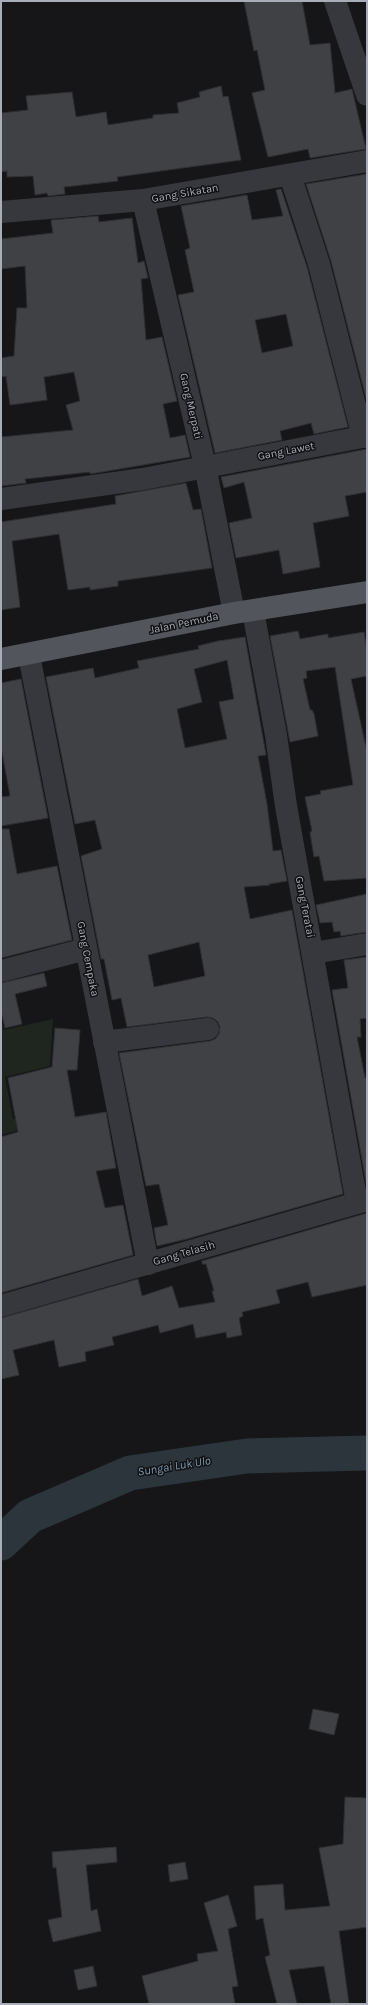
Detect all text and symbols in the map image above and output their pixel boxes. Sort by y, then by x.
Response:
street label: Gang Sikatan [151,181,219,205]
street label: Gang Merpati [177,372,205,440]
street label: Gang Lawet [257,439,315,463]
street label: Jalan Pemuda [148,609,220,637]
street label: Gang Teratai [293,875,317,939]
street label: Gang Cempaka [74,920,102,998]
street label: Gang Telasih [152,1238,216,1268]
water label: Sungai Luk Ulo [136,1453,212,1479]

